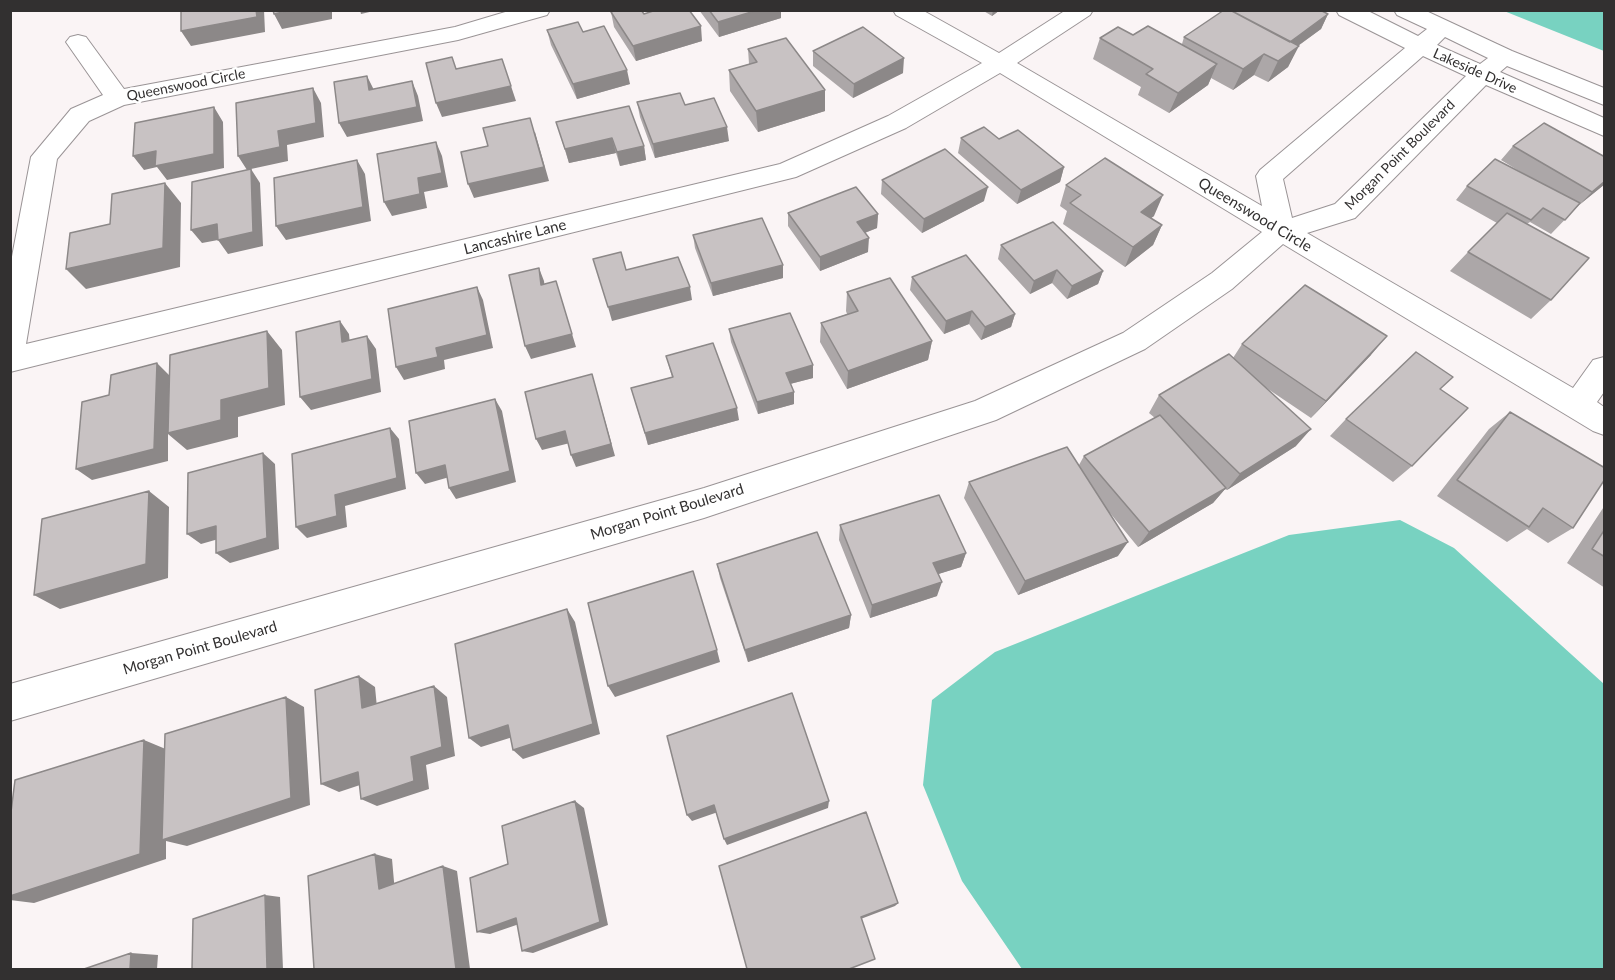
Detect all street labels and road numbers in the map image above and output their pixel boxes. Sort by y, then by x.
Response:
street label: Lakeside Drive [1431,45,1519,97]
street label: Queenswood Circle [125,65,247,105]
street label: Morgan Point Boulevard [1341,96,1459,214]
street label: Queenswood Circle [1195,174,1315,256]
street label: Lancashire Lane [462,216,568,258]
street label: Morgan Point Boulevard [588,480,746,544]
street label: Morgan Point Boulevard [121,617,279,679]

